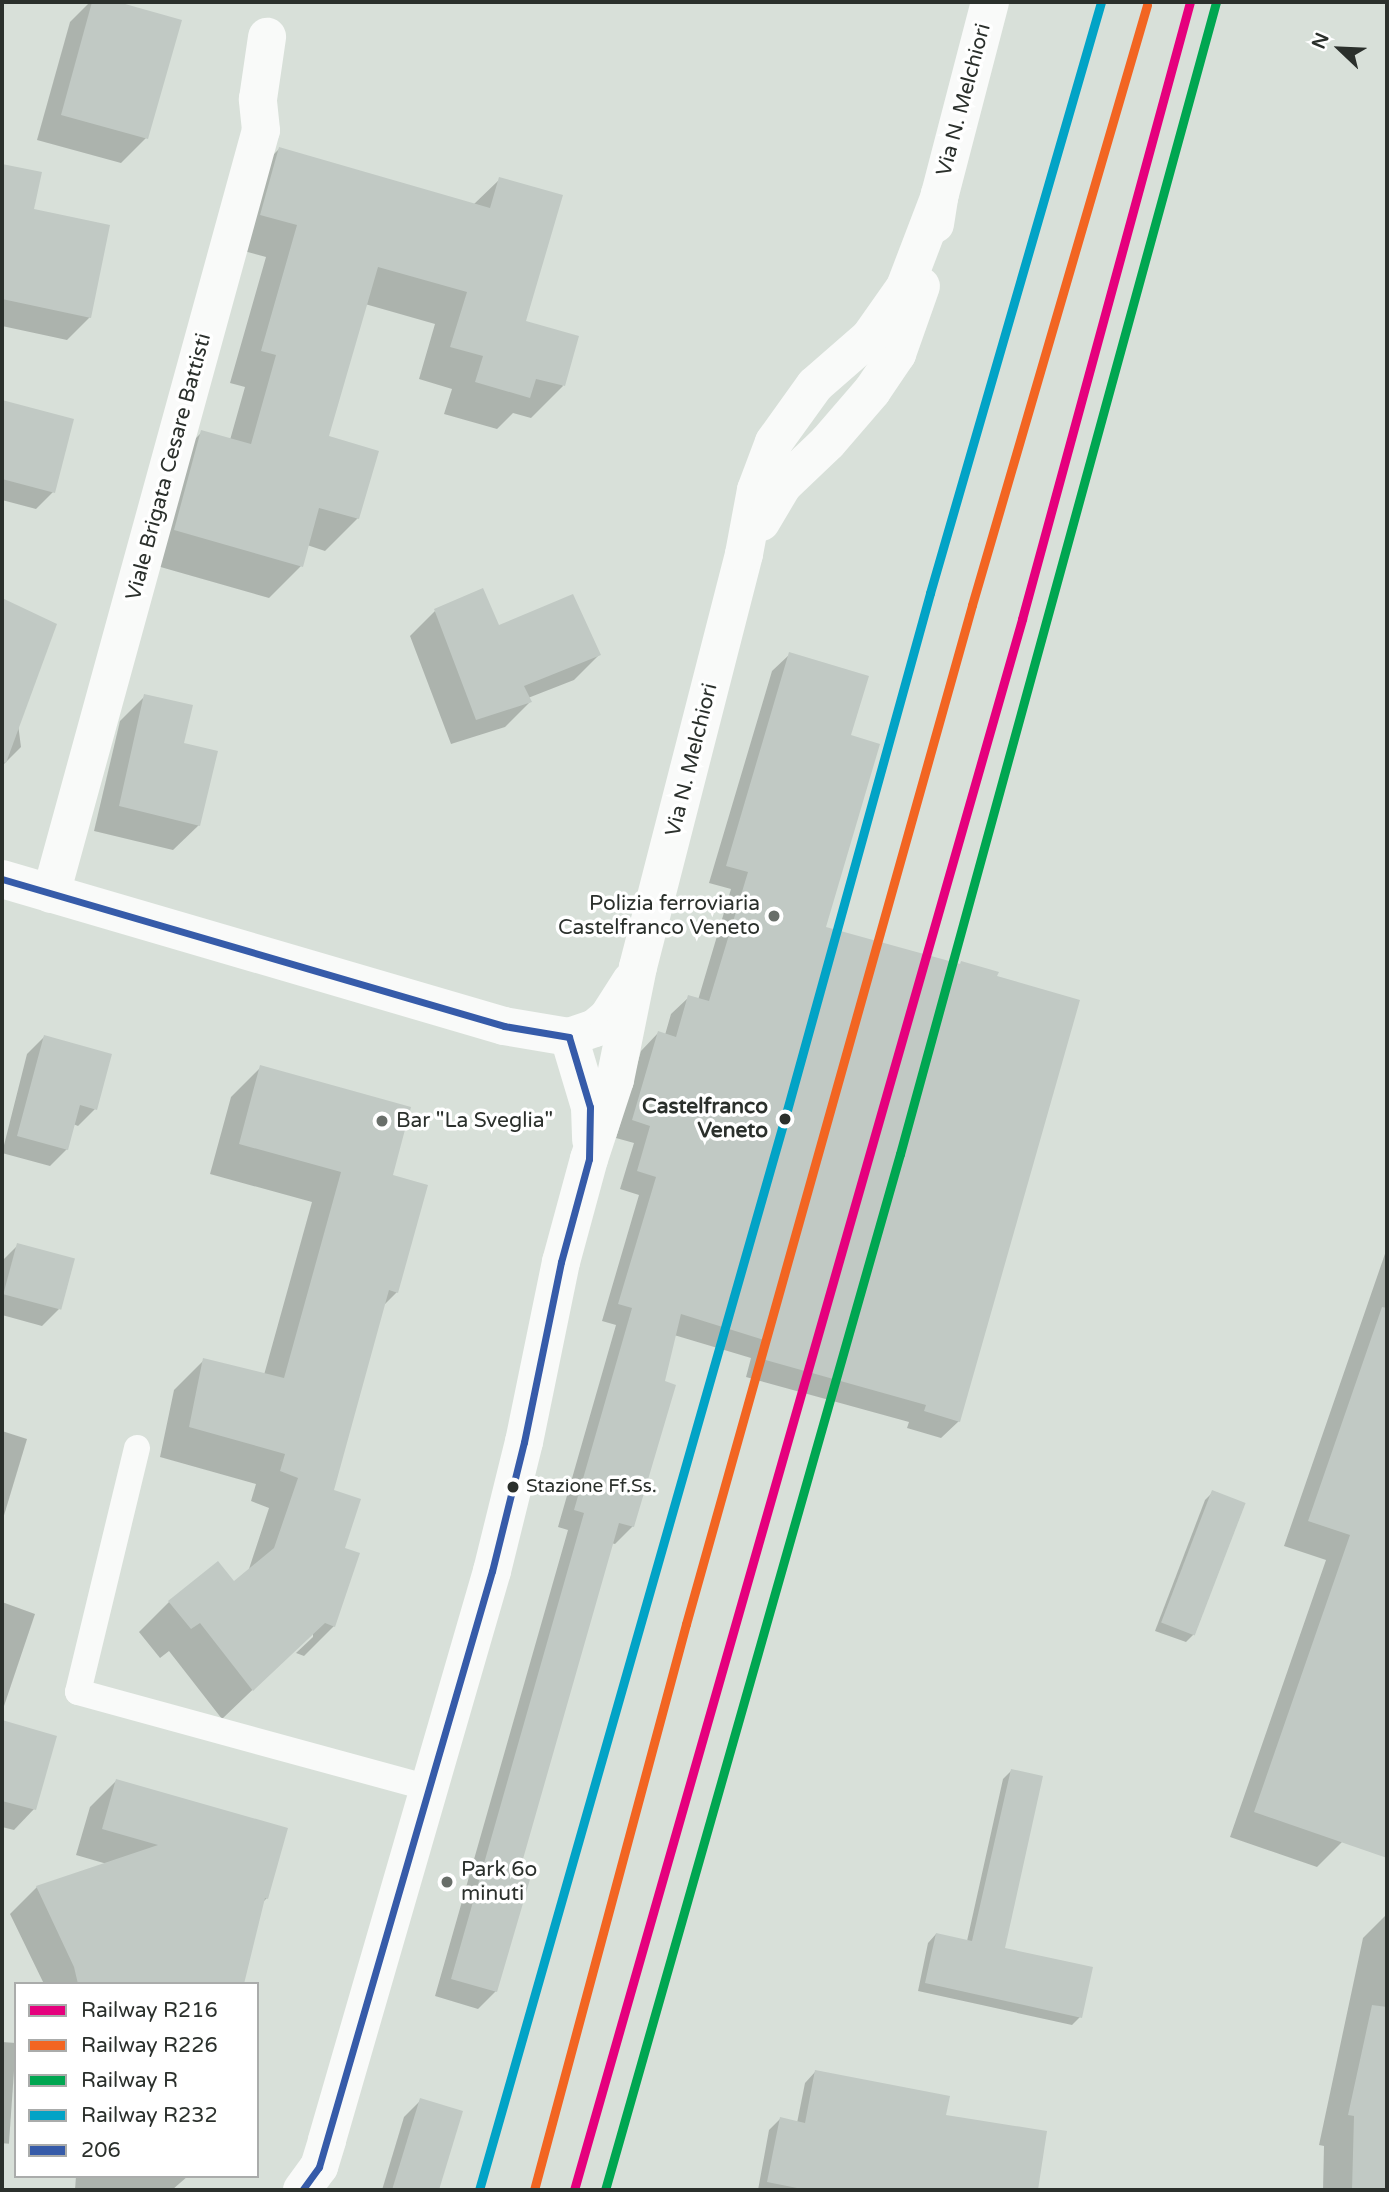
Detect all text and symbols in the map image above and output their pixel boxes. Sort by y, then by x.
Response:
north arrow [1305,14,1375,84]
street label: Via N. Melchiori [932,21,996,179]
text: N [1308,29,1334,52]
street label: Viale Brigata Cesare Battisti [121,331,217,603]
street label: Via N. Melchiori [661,681,723,839]
place label: Polizia ferroviaria Castelfranco Veneto [558,891,760,941]
marker: Polizia ferroviaria Castelfranco Veneto [766,908,782,924]
place label: Castelfranco Veneto [642,1094,768,1144]
place label: Bar "La Sveglia" [396,1108,553,1134]
marker: Castelfranco Veneto [774,1108,796,1130]
marker: Bar "La Sveglia" [374,1113,390,1129]
place label: Stazione Ff.Ss. [526,1476,657,1498]
marker: Stazione Ff.Ss. [506,1480,520,1494]
place label: Park 6o minuti [461,1857,537,1907]
marker: Park 6o minuti [439,1874,455,1890]
legend [14,1982,259,2178]
text: Railway R216 [81,1998,218,2023]
text: Railway R226 [81,2033,218,2058]
text: Railway R [81,2068,178,2093]
text: Railway R232 [81,2103,218,2128]
text: 206 [81,2138,121,2163]

